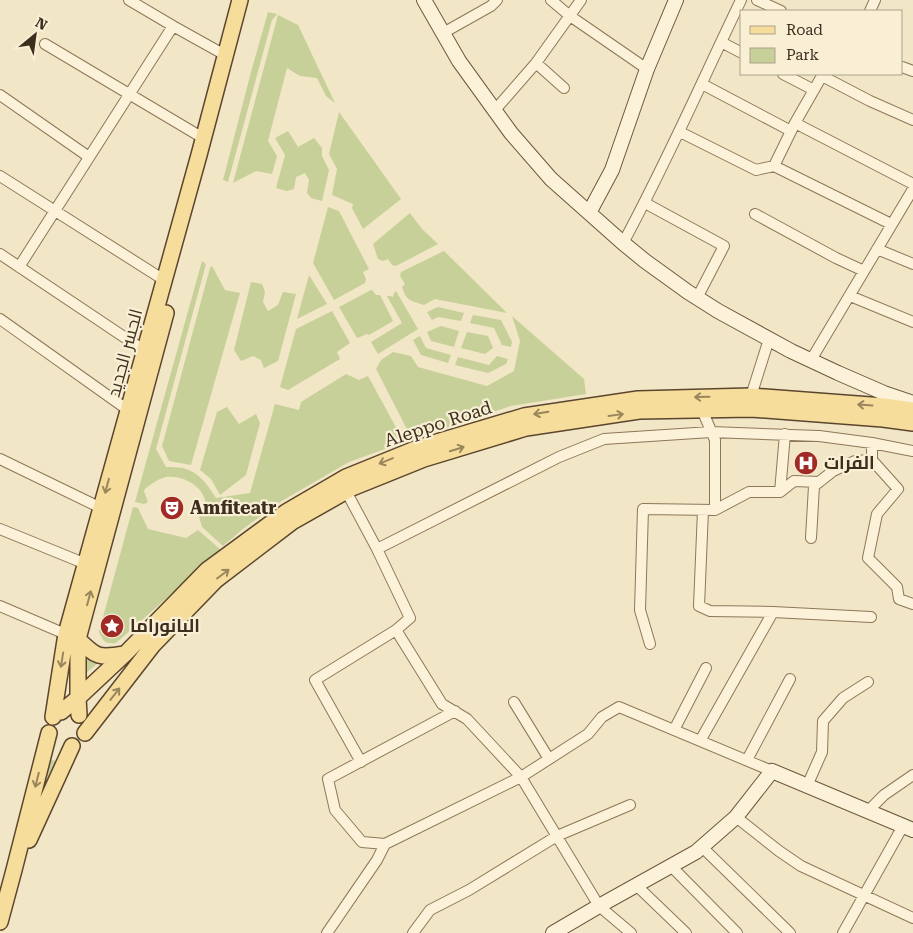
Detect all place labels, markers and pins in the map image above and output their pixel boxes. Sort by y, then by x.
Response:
hospital icon: الفرات [793,450,819,476]
place label: الفرات [824,452,875,474]
theatre icon: Amfiteatr [159,495,185,521]
place label: Amfiteatr [190,497,277,518]
place icon: البانوراما [99,613,125,639]
place label: البانوراما [130,615,200,637]

